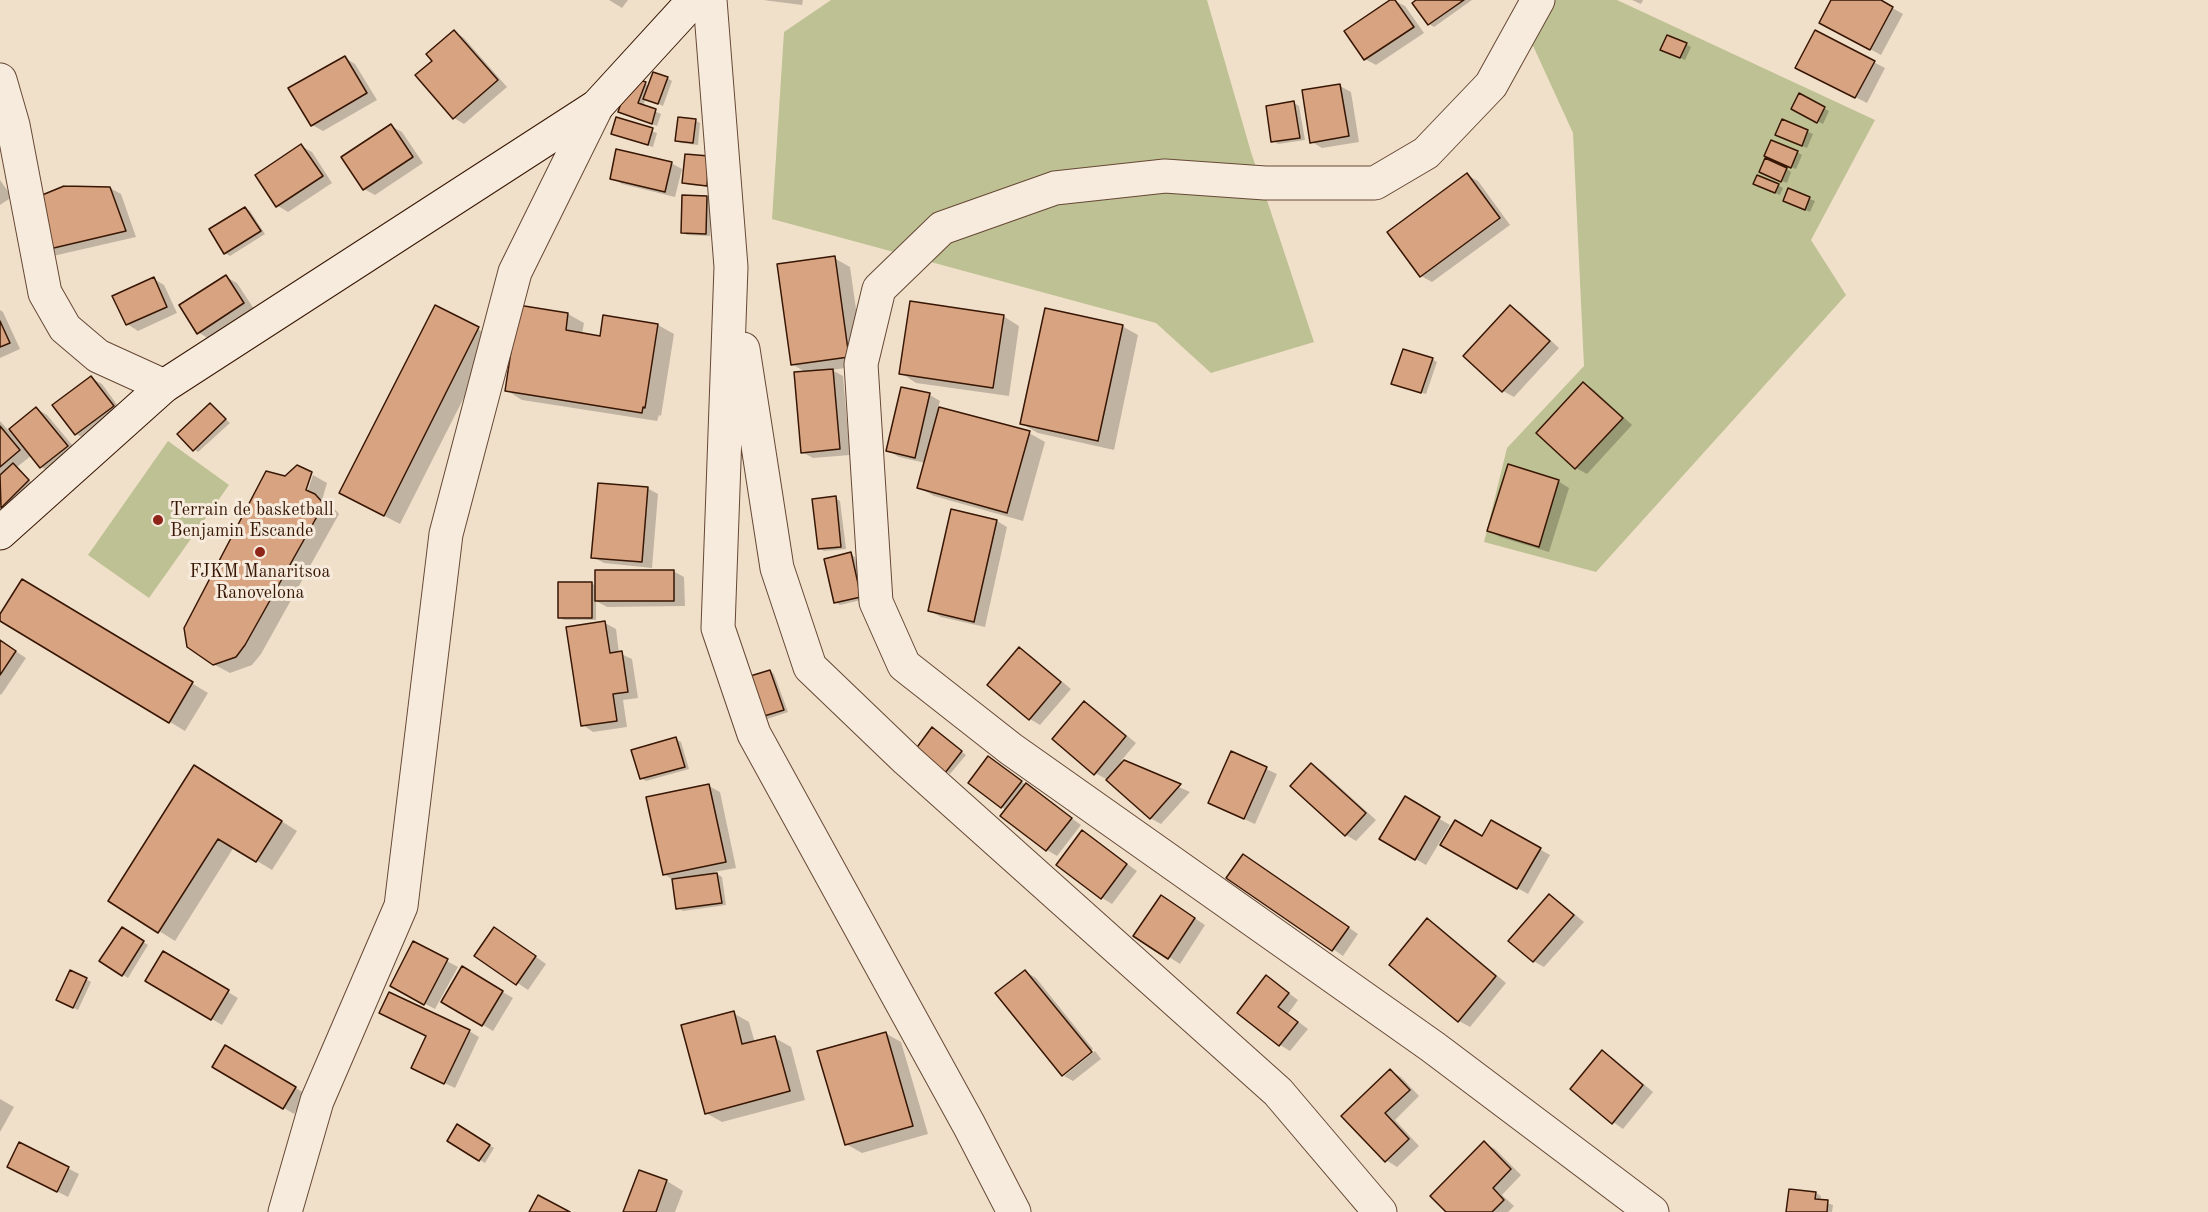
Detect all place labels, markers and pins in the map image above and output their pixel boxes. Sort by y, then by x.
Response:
place label: Terrain de basketball Benjamin Escande [170,499,334,542]
marker: Terrain de basketball Benjamin Escande [151,513,165,527]
marker: FJKM Manaritsoa Ranovelona [253,545,267,559]
place label: FJKM Manaritsoa Ranovelona [190,561,330,604]

